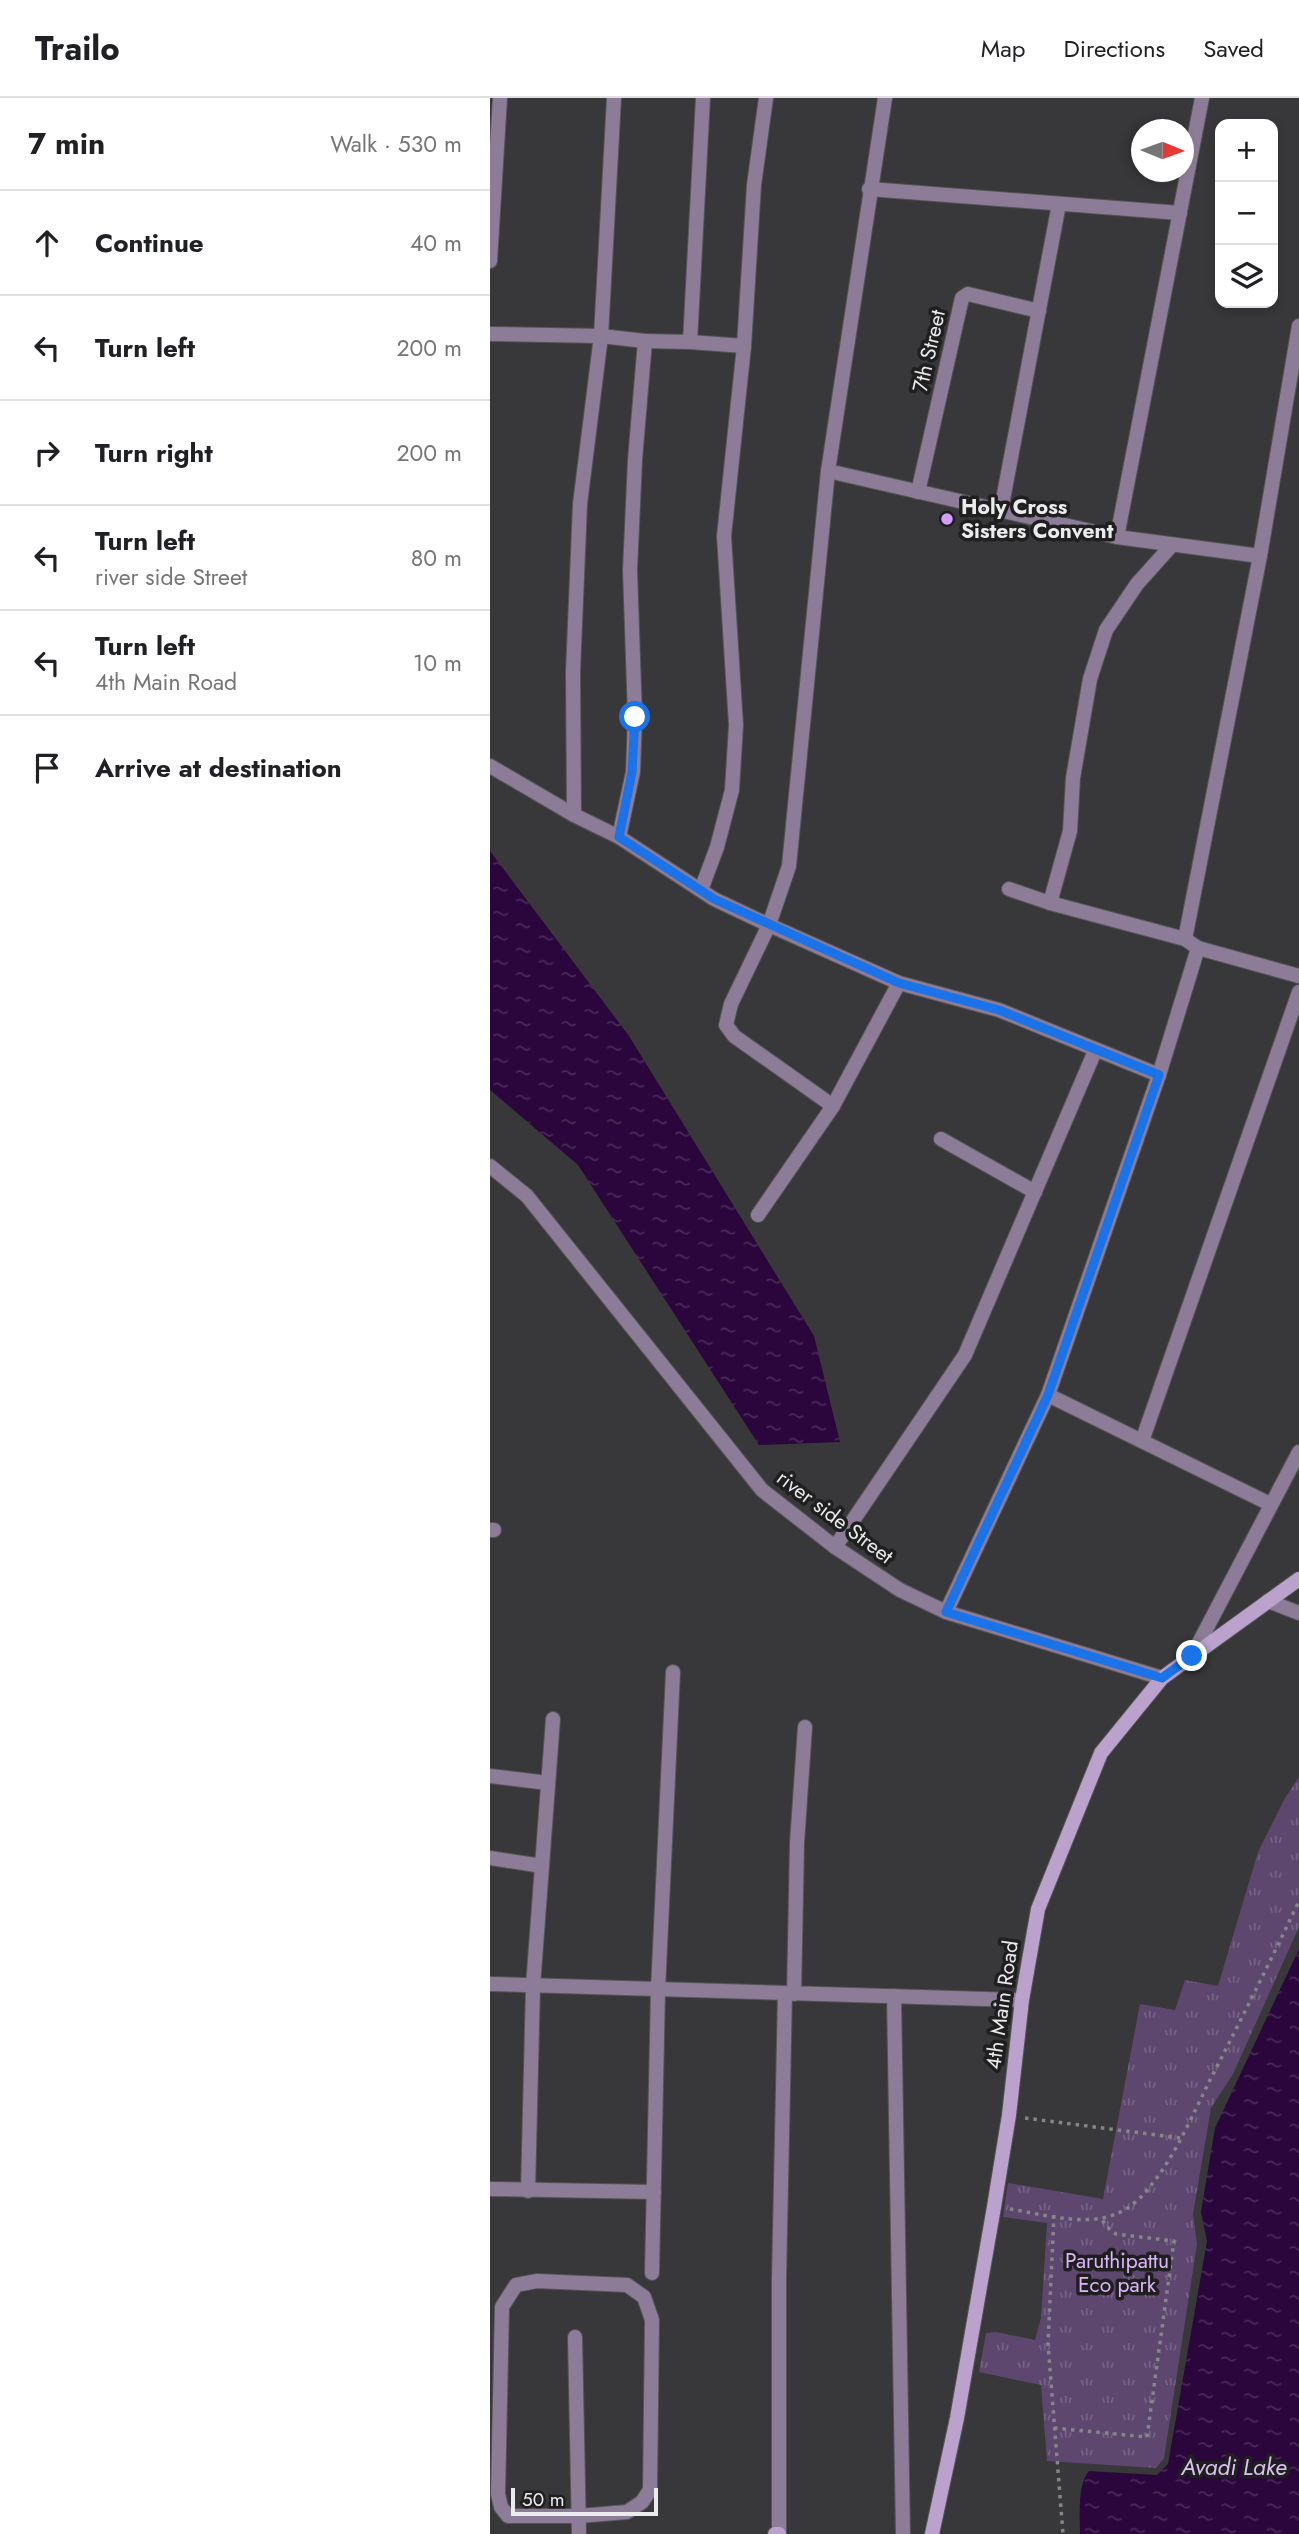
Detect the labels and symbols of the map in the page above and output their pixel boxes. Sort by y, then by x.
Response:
north arrow [1131,119,1194,182]
street label: 7th Street [905,307,953,395]
place label: Holy Cross Sisters Convent [961,492,1114,546]
marker: Holy Cross Sisters Convent [939,511,955,527]
route start [619,701,650,732]
street label: river side Street [770,1463,900,1571]
route end [1176,1640,1207,1671]
street label: 4th Main Road [978,1939,1026,2071]
park label: Paruthipattu Eco park [1065,2246,1169,2300]
water label: Avadi Lake [1180,2450,1287,2484]
scale bar [511,2485,658,2517]

